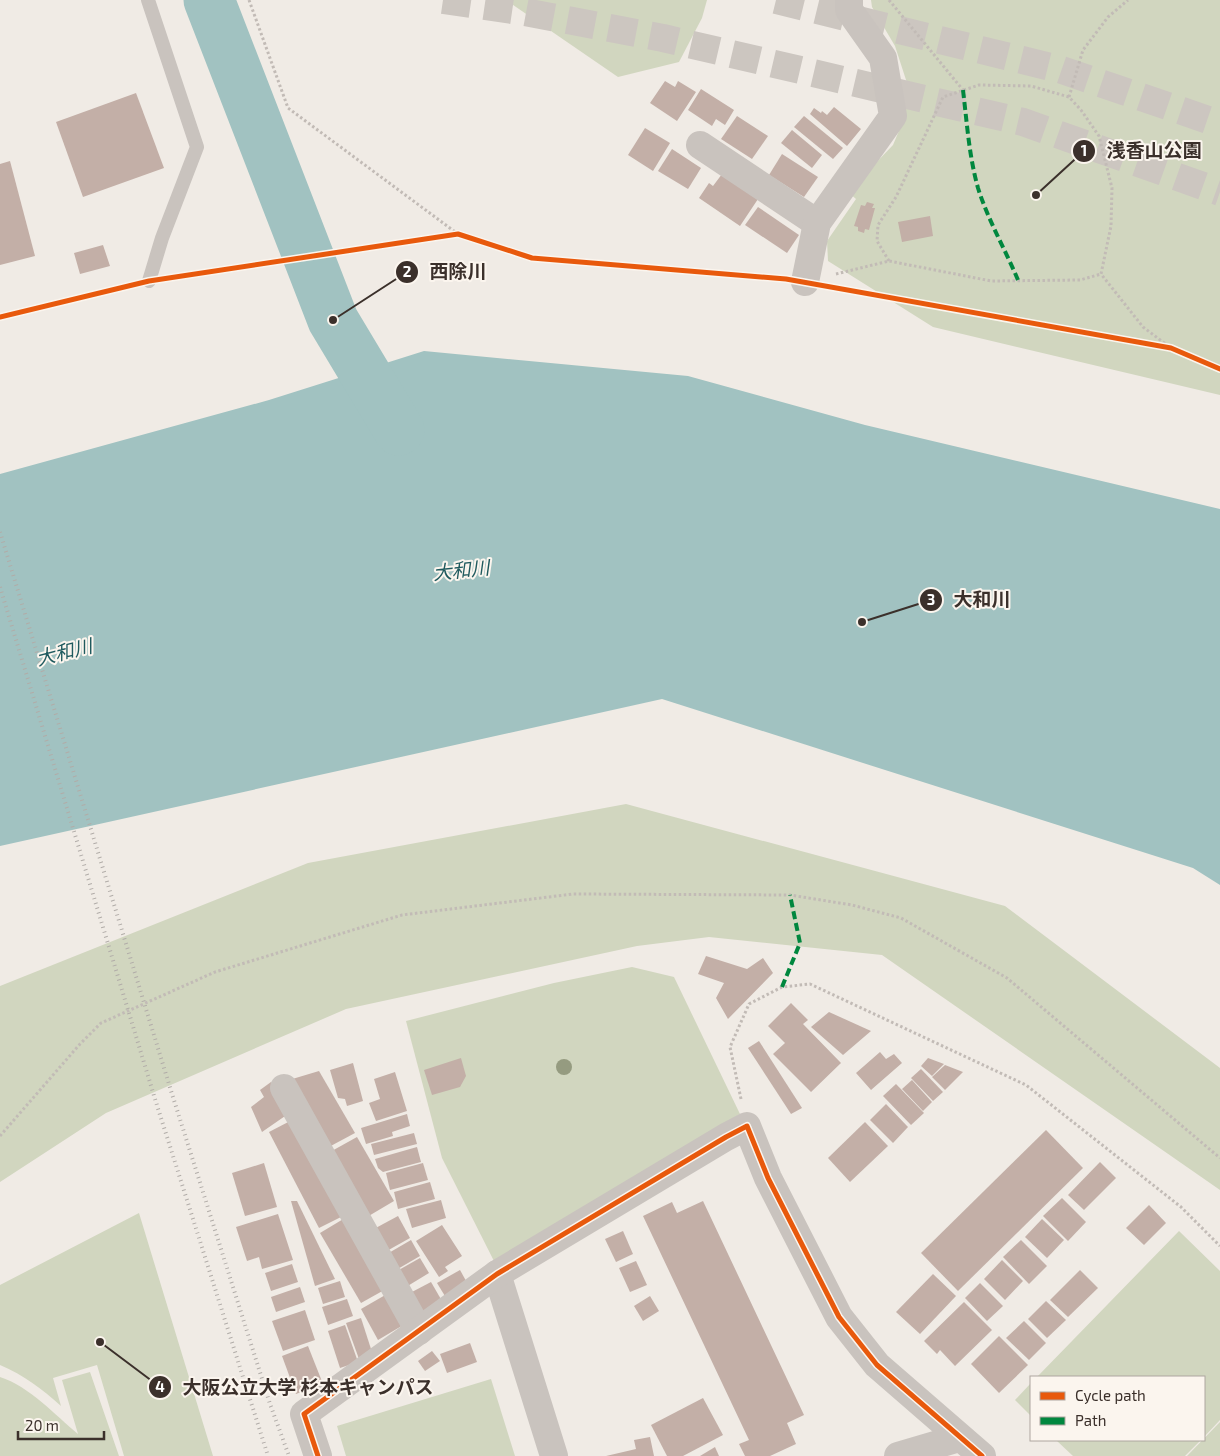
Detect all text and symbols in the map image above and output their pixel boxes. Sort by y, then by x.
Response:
callout: 浅香山公園 [1072,134,1212,168]
text: 浅香山公園 [1106,138,1202,161]
text: 1 [1081,141,1087,159]
callout: 西除川 [394,255,496,289]
text: 西除川 [429,259,487,282]
text: 2 [403,262,412,280]
water label: 大和川 [431,555,492,584]
callout: 大和川 [918,583,1020,617]
text: 大和川 [953,587,1011,610]
text: 3 [927,590,935,608]
water label: 大和川 [33,633,96,670]
callout: 大阪公立大学 杉本キャンパス [148,1370,444,1404]
text: 大阪公立大学 杉本キャンパス [182,1375,434,1398]
legend [1030,1376,1205,1441]
text: 4 [155,1377,165,1395]
text: Cycle path [1075,1386,1146,1404]
scale bar [18,1408,104,1440]
text: Path [1075,1411,1106,1429]
text: 20 m [25,1416,59,1434]

